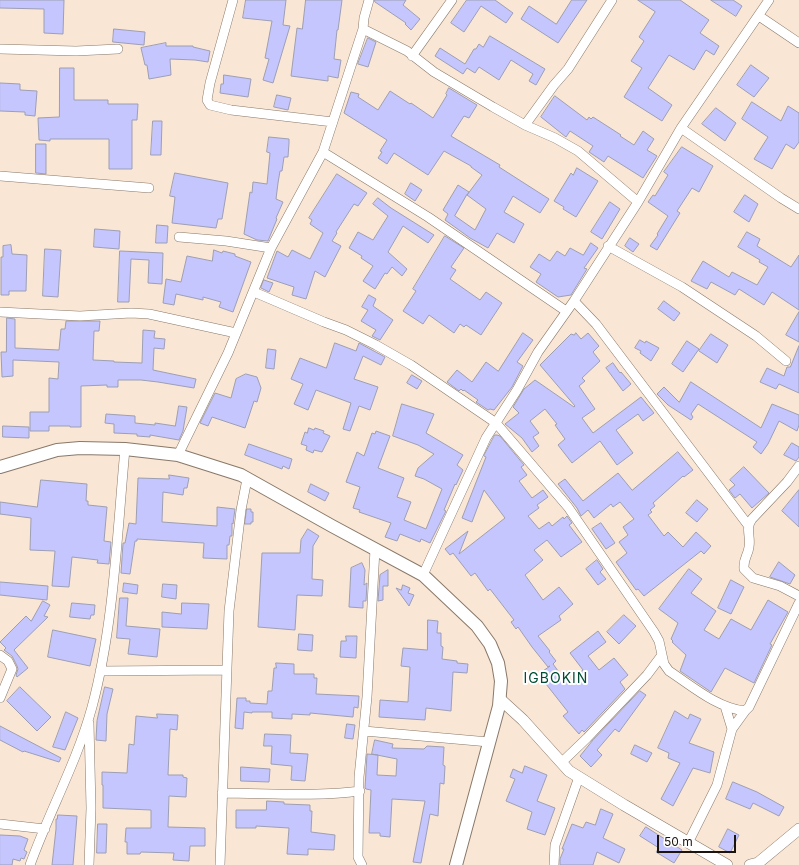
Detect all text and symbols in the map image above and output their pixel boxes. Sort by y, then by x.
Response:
district label: IGBOKIN [524,671,588,687]
scale bar [659,827,738,853]
text: 50 m [664,834,693,849]

